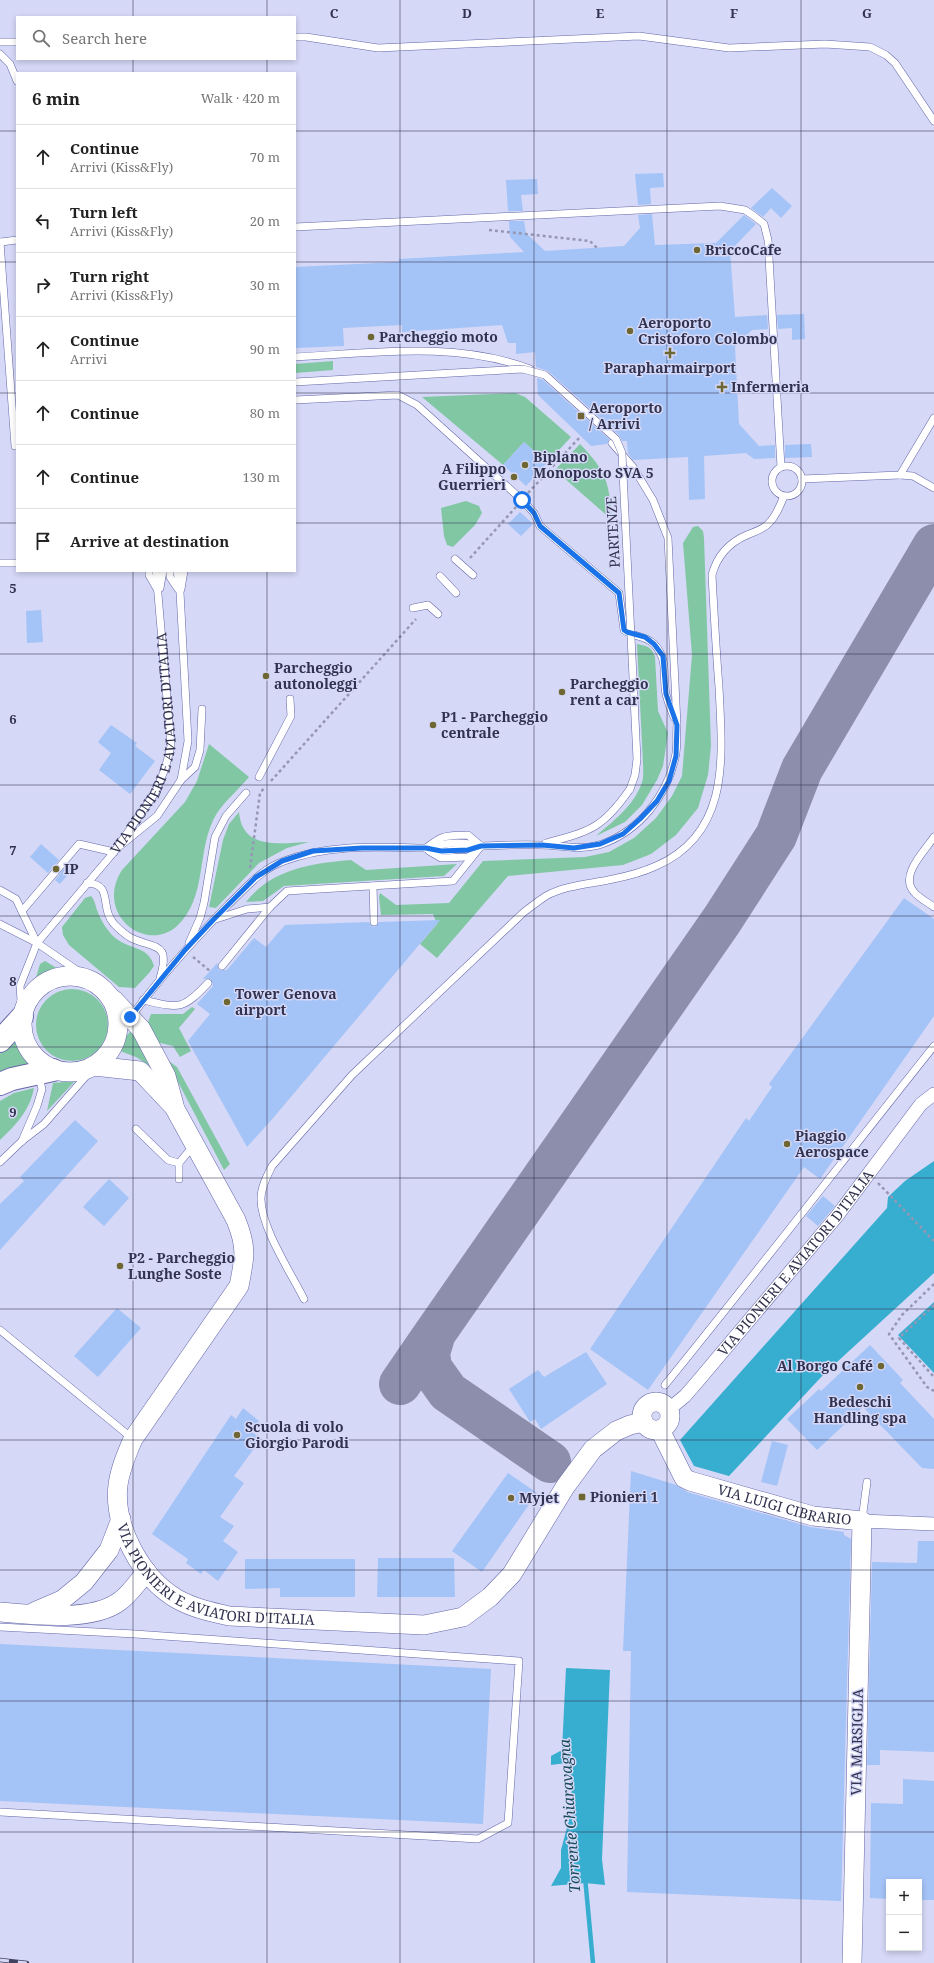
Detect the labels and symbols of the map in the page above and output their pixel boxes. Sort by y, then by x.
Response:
text: C [330,4,339,22]
text: D [462,4,472,22]
text: E [596,4,605,22]
text: F [730,4,738,22]
text: G [862,4,872,22]
place label: BriccoCafe [705,240,781,259]
marker: BriccoCafe [692,245,702,255]
place label: Aeroporto Cristoforo Colombo [638,313,777,348]
marker: Aeroporto Cristoforo Colombo [625,326,635,336]
place label: Parcheggio moto [379,327,498,346]
marker: Parcheggio moto [366,332,376,342]
marker: Parapharmairport [665,348,675,358]
place label: Parapharmairport [604,358,736,377]
place label: Infermeria [731,377,809,396]
marker: Infermeria [716,381,728,393]
place label: Aeroporto / Arrivi [589,398,662,433]
marker: Aeroporto / Arrivi [576,411,586,421]
place label: Biplano Monoposto SVA 5 [533,447,654,482]
place label: A Filippo Guerrieri [438,459,506,494]
marker: Biplano Monoposto SVA 5 [520,460,530,470]
marker: A Filippo Guerrieri [509,472,519,482]
route start [513,491,531,509]
street label: PARTENZE [601,496,624,568]
text: 5 [9,579,17,597]
street label: VIA PIONIERI E AVIATORI D'ITALIA [106,632,181,857]
place label: Parcheggio autonoleggi [274,658,358,693]
marker: Parcheggio autonoleggi [261,671,271,681]
place label: Parcheggio rent a car [570,674,649,709]
marker: Parcheggio rent a car [557,687,567,697]
place label: P1 - Parcheggio centrale [441,707,548,742]
text: 6 [9,710,17,728]
marker: P1 - Parcheggio centrale [428,720,438,730]
text: 7 [9,841,17,859]
place label: IP [64,859,79,878]
marker: IP [51,864,61,874]
text: 8 [9,972,17,990]
place label: Tower Genova airport [235,984,337,1019]
marker: Tower Genova airport [222,997,232,1007]
route end [121,1008,139,1026]
text: 9 [9,1103,17,1121]
place label: Piaggio Aerospace [795,1126,869,1161]
marker: Piaggio Aerospace [782,1139,792,1149]
street label: VIA PIONIERI E AVIATORI D'ITALIA [713,1166,877,1360]
place label: P2 - Parcheggio Lunghe Soste [128,1248,235,1283]
marker: P2 - Parcheggio Lunghe Soste [115,1261,125,1271]
place label: Al Borgo Café [777,1356,873,1375]
marker: Al Borgo Café [876,1361,886,1371]
marker: Bedeschi Handling spa [855,1382,865,1392]
place label: Bedeschi Handling spa [813,1392,907,1427]
place label: Scuola di volo Giorgio Parodi [245,1417,349,1452]
marker: Scuola di volo Giorgio Parodi [232,1430,242,1440]
street label: VIA LUIGI CIBRARIO [715,1479,852,1529]
place label: Pionieri 1 [590,1487,659,1506]
place label: Myjet [519,1488,559,1507]
marker: Pionieri 1 [577,1492,587,1502]
marker: Myjet [506,1493,516,1503]
street label: VIA PIONIERI E AVIATORI D'ITALIA [113,1521,315,1629]
street label: VIA MARSIGLIA [846,1688,867,1796]
water label: Torrente Chiaravagna [554,1738,584,1894]

